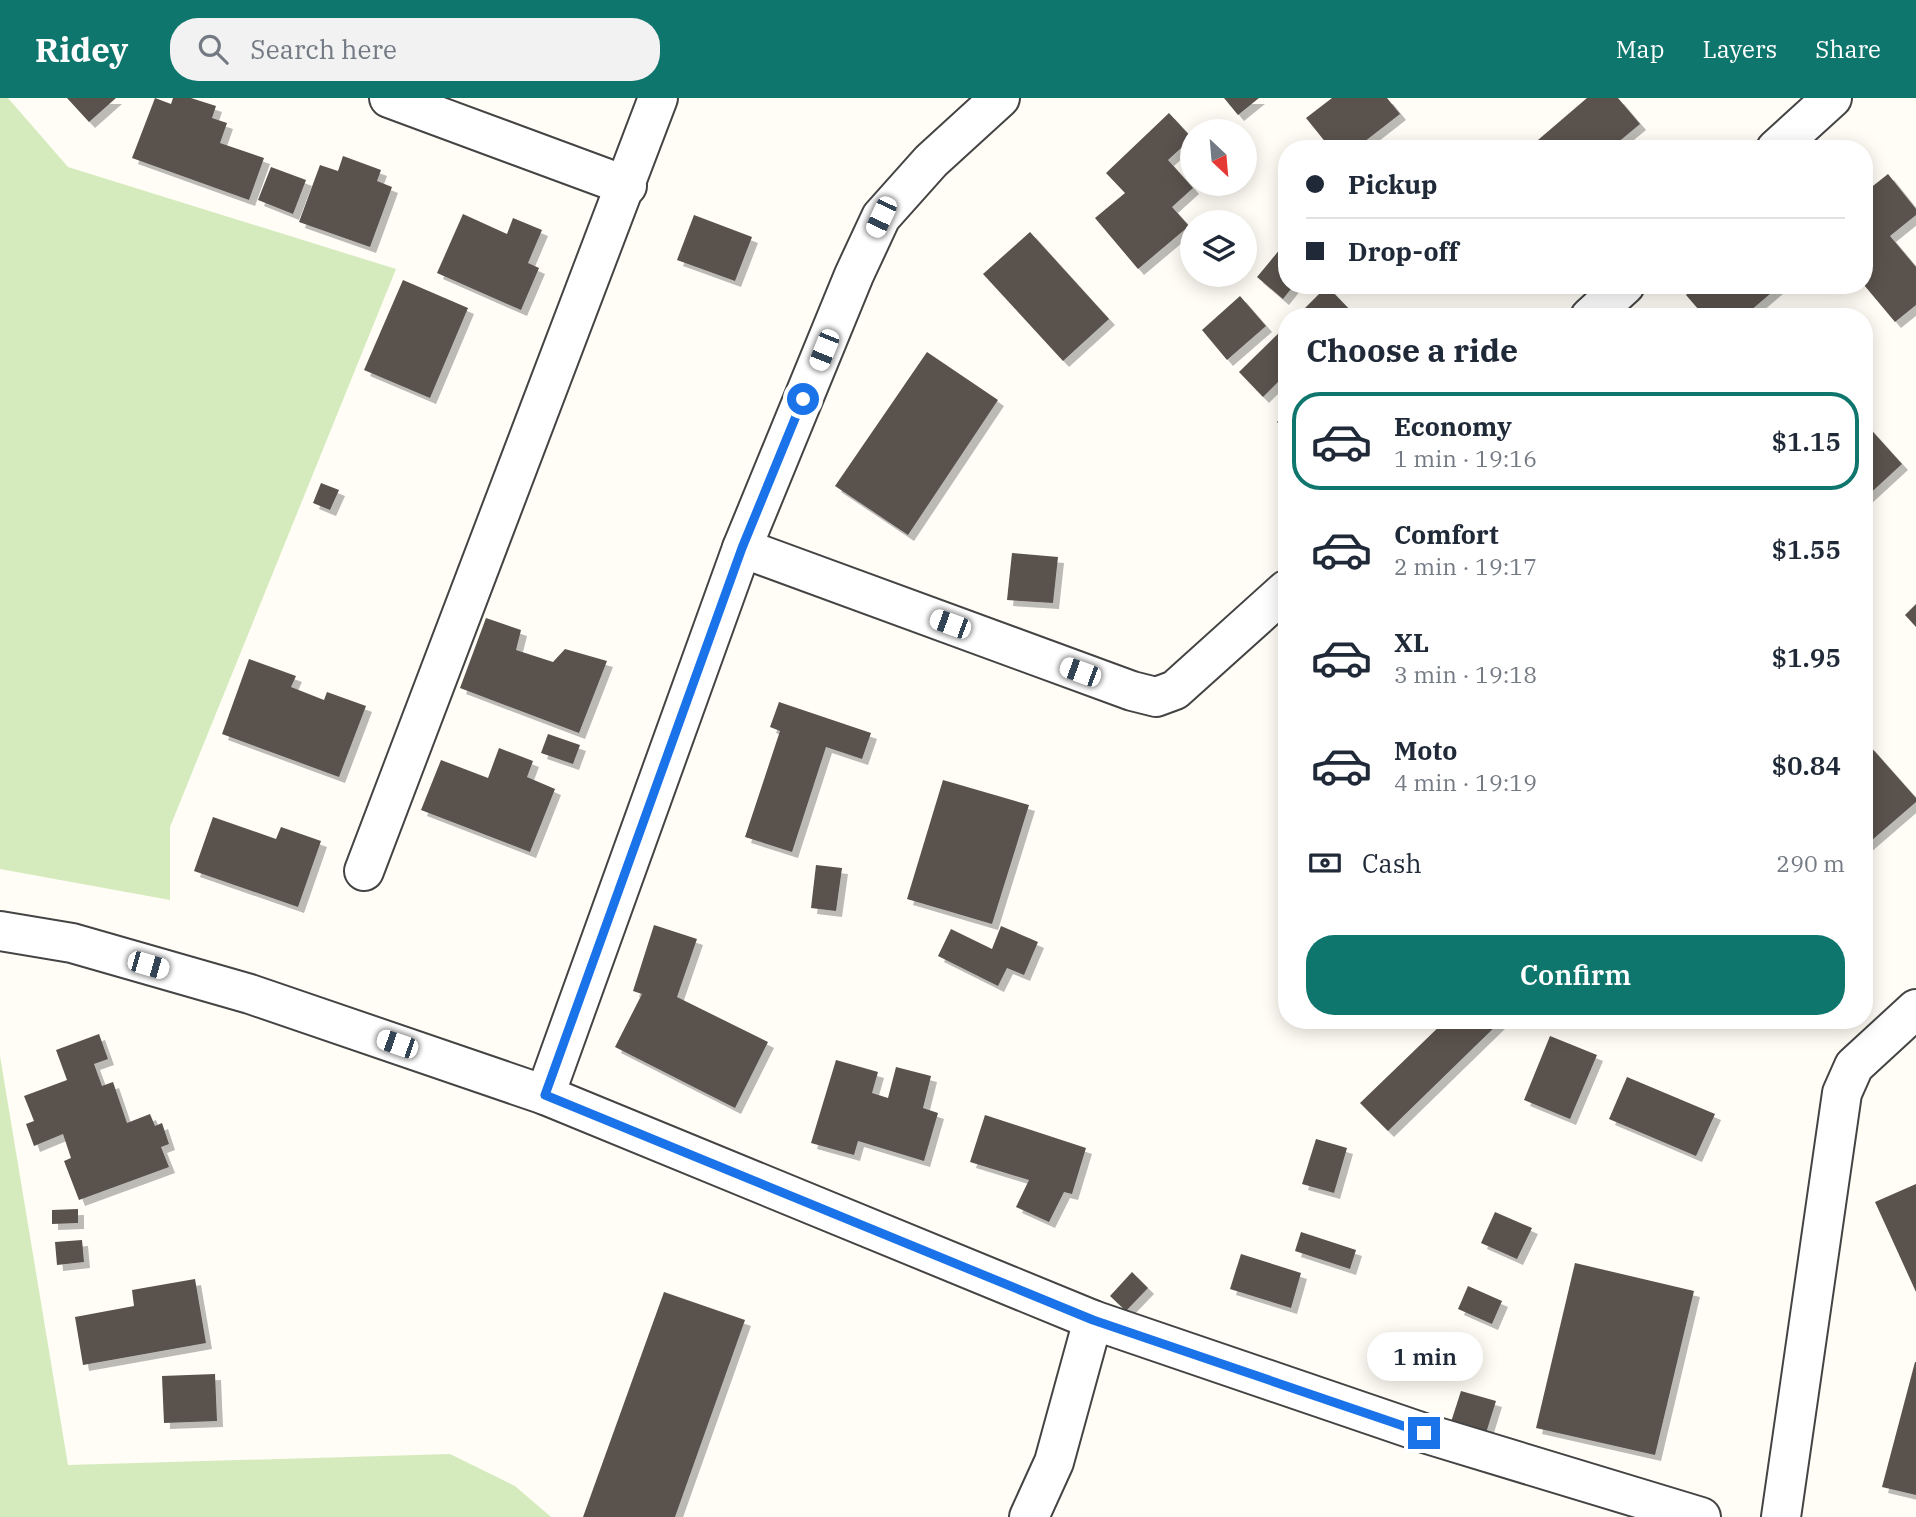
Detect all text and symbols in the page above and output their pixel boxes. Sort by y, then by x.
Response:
search box [170,18,660,81]
text: Ridey [35,28,128,71]
icon: search [194,30,232,68]
text: Search here [250,32,397,66]
text: Map [1616,33,1664,65]
text: Layers [1702,33,1777,65]
text: Share [1815,33,1881,65]
north arrow [1180,119,1256,196]
map controls [1180,119,1257,287]
text: Pickup [1348,167,1438,201]
car [863,194,900,240]
button: layers [1180,210,1257,287]
text: Drop-off [1348,234,1459,268]
car [807,327,842,373]
text: Choose a ride [1306,329,1518,371]
route start [787,383,819,415]
text: Economy [1394,409,1512,443]
icon: car [1310,410,1373,473]
text: $1.15 [1772,424,1841,458]
text: 1 min · 19:16 [1394,443,1537,473]
text: Comfort [1394,517,1499,551]
icon: car [1310,518,1373,581]
text: $1.55 [1772,532,1841,566]
text: 2 min · 19:17 [1394,551,1537,581]
car [927,607,974,641]
text: XL [1394,625,1429,659]
icon: car [1310,626,1373,689]
text: $1.95 [1772,640,1841,674]
car [1057,655,1104,689]
text: 3 min · 19:18 [1394,659,1537,689]
text: Moto [1394,733,1457,767]
icon: car [1310,734,1373,797]
text: $0.84 [1772,748,1841,782]
text: 4 min · 19:19 [1394,767,1537,797]
icon: cash [1306,844,1344,882]
text: Cash [1362,846,1422,880]
text: 290 m [1776,848,1845,878]
button: Confirm [1306,935,1845,1015]
car [125,949,172,981]
car [374,1027,421,1061]
callout: 1 min [1366,1332,1482,1380]
text: 1 min [1393,1341,1457,1371]
route end [1408,1417,1440,1449]

